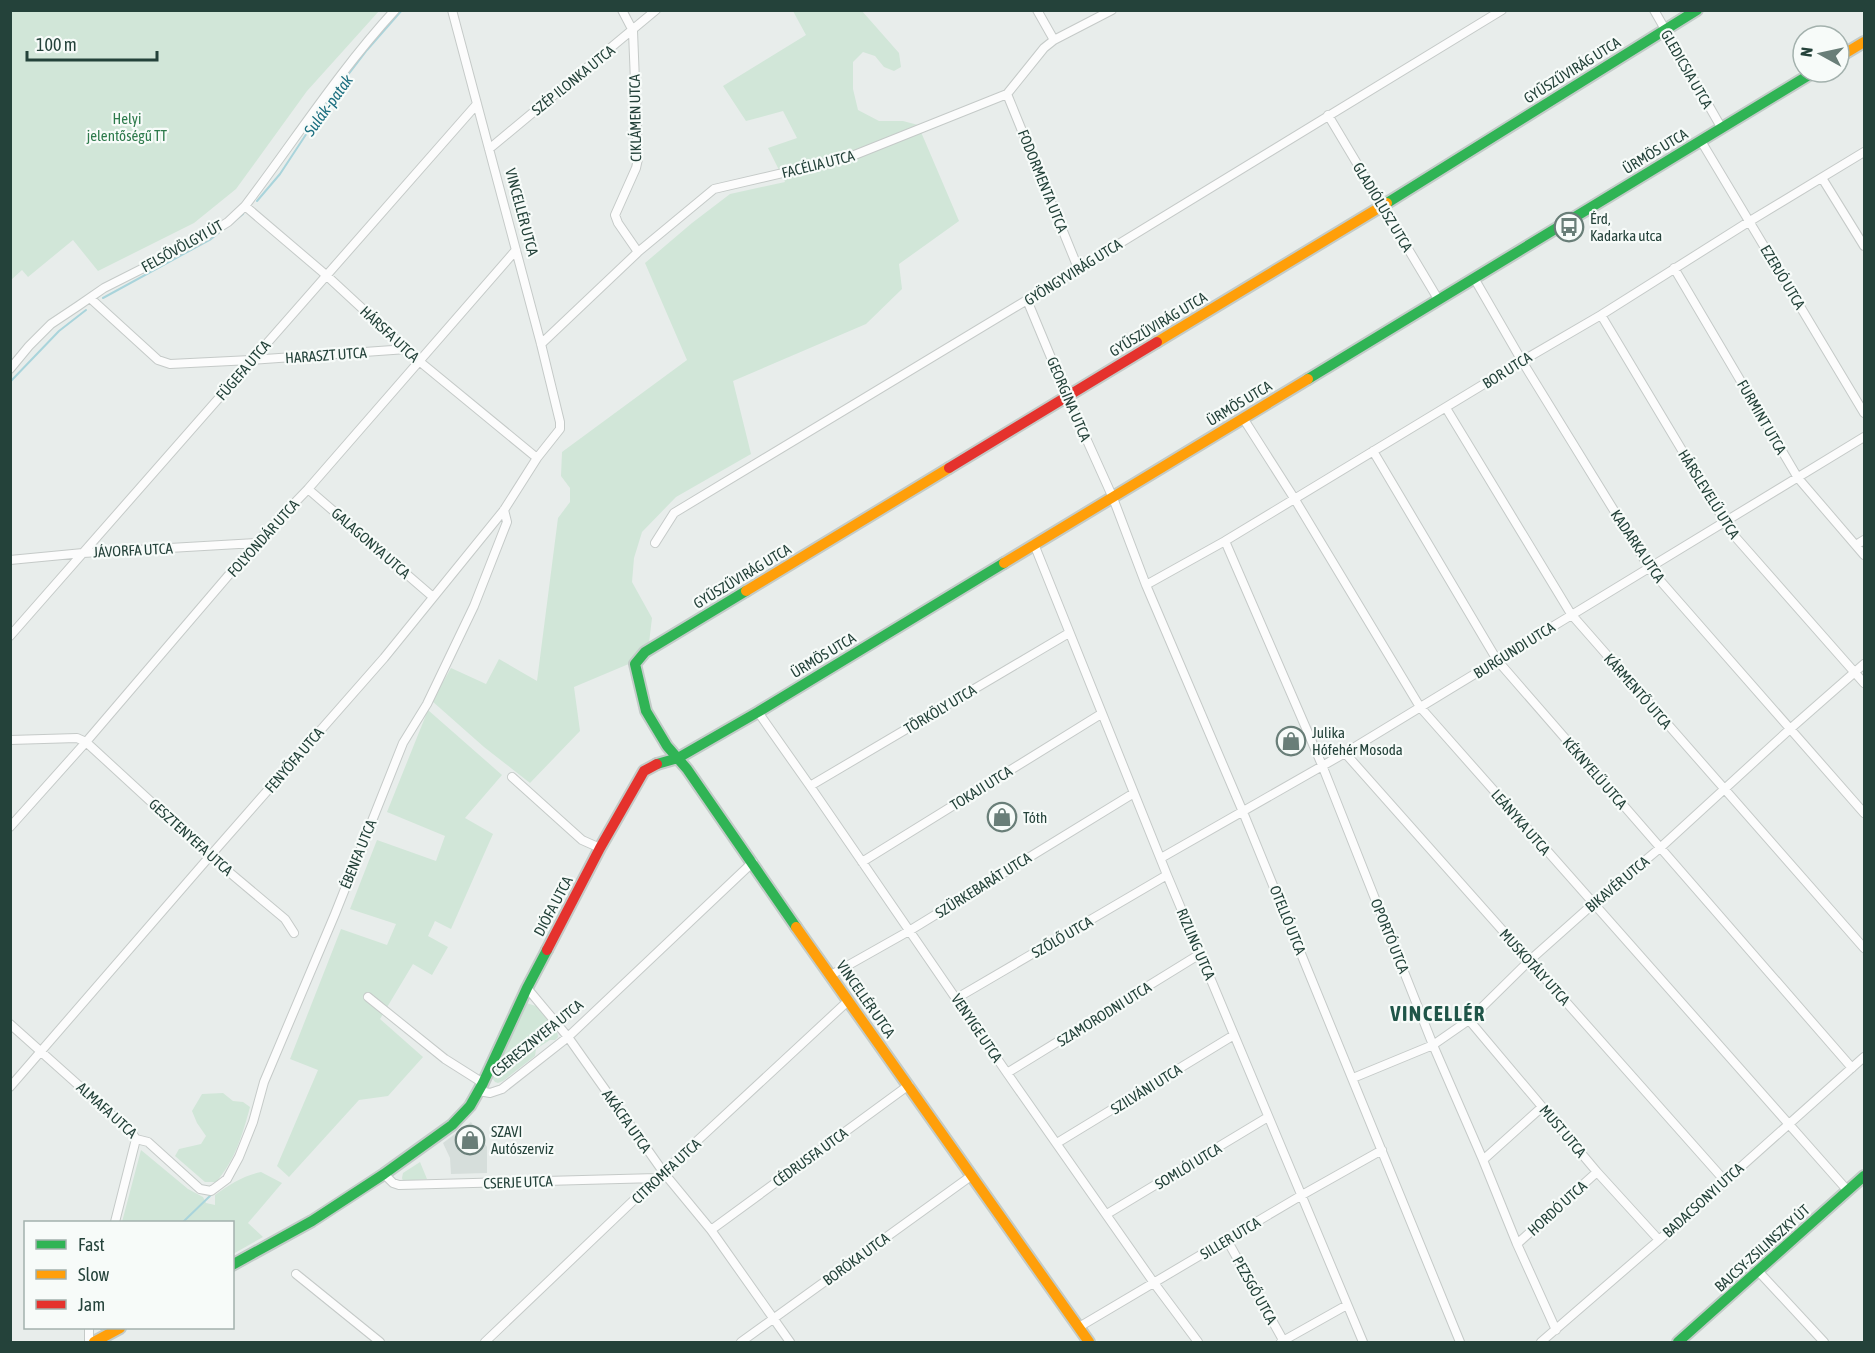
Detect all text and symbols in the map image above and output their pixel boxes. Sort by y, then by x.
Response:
scale bar [27,24,158,62]
north arrow [1791,24,1851,84]
street label: GLEDICSIA UTCA [1658,27,1717,112]
street label: GYŰSZŰVIRÁG UTCA [1521,33,1624,107]
text: 100 m [36,34,77,55]
street label: SZÉP ILONKA UTCA [528,41,618,119]
text: N [1797,46,1816,58]
water label: Sulák-patak [299,70,357,140]
street label: CIKLÁMEN UTCA [626,73,644,162]
park label: Helyi jelentőségű TT [86,110,168,144]
street label: ÜRMÖS UTCA [1619,125,1691,177]
street label: FODORMENTA UTCA [1015,127,1072,235]
street label: FACÉLIA UTCA [780,147,857,181]
street label: GLADIÓLUSZ UTCA [1350,159,1417,255]
street label: VINCELLÉR UTCA [502,166,542,258]
place label: Érd, Kadarka utca [1590,210,1662,244]
bus stop icon: Érd, Kadarka utca [1553,211,1585,243]
street label: FELSŐVÖLGYI ÚT [138,216,226,275]
street label: GYÖNGYVIRÁG UTCA [1021,235,1125,309]
street label: EZERJÓ UTCA [1757,242,1809,313]
street label: GYŰSZŰVIRÁG UTCA [1106,288,1210,360]
street label: HÁRSFA UTCA [357,302,423,366]
street label: FÜGEFA UTCA [212,336,274,403]
street label: HARASZT UTCA [285,344,368,366]
street label: BOR UTCA [1479,348,1535,392]
street label: GEORGINA UTCA [1044,354,1095,444]
street label: ÜRMÖS UTCA [1203,377,1275,429]
street label: FURMINT UTCA [1734,377,1790,458]
street label: HÁRSLEVELŰ UTCA [1675,446,1744,542]
street label: FOLYONDÁR UTCA [224,495,303,580]
street label: GALAGONYA UTCA [328,504,414,582]
street label: KADARKA UTCA [1607,506,1669,586]
street label: JÁVORFA UTCA [93,539,174,561]
street label: GYŰSZŰVIRÁG UTCA [690,540,794,612]
street label: BURGUNDI UTCA [1470,618,1558,682]
street label: ÜRMÖS UTCA [787,629,859,681]
street label: KÁRMENTŐ UTCA [1601,650,1676,732]
street label: TÖRKÖLY UTCA [901,681,980,737]
street label: FENYŐFA UTCA [261,723,327,796]
place label: Julika Hófehér Mosoda [1312,724,1403,758]
shop icon: Julika Hófehér Mosoda [1275,725,1307,757]
street label: KÉKNYELŰ UTCA [1559,734,1631,813]
street label: TOKAJI UTCA [947,762,1016,814]
street label: LEÁNYKA UTCA [1488,786,1554,859]
street label: GESZTENYEFA UTCA [146,795,237,879]
shop icon: Tóth [986,801,1018,833]
place label: Tóth [1023,809,1047,826]
street label: ÉBENFA UTCA [336,816,380,891]
street label: SZÜRKEBARÁT UTCA [932,848,1035,921]
street label: BIKAVÉR UTCA [1582,852,1653,916]
street label: DIÓFA UTCA [530,873,576,939]
street label: OTELLÓ UTCA [1266,883,1310,958]
street label: OPORTÓ UTCA [1367,896,1413,976]
street label: RIZLING UTCA [1173,906,1219,983]
street label: SZŐLŐ UTCA [1029,912,1096,961]
street label: MUSKOTÁLY UTCA [1496,925,1574,1009]
street label: VINCELLÉR UTCA [833,957,899,1041]
street label: SZAMORODNI UTCA [1054,978,1155,1050]
street label: VENYIGE UTCA [948,991,1006,1066]
street label: CSERESZNYEFA UTCA [488,996,587,1080]
district label: VINCELLÉR [1389,1001,1486,1025]
street label: SZILVÁNI UTCA [1107,1060,1185,1117]
street label: ALMAFA UTCA [73,1079,141,1142]
street label: AKÁCFA UTCA [599,1086,655,1156]
street label: MUST UTCA [1536,1101,1590,1161]
place label: SZAVI Autószerviz [491,1123,554,1157]
shop icon: SZAVI Autószerviz [454,1124,486,1156]
street label: CÉDRUSFA UTCA [769,1124,851,1190]
street label: CITROMFA UTCA [628,1134,704,1207]
street label: SOMLÓI UTCA [1152,1139,1225,1192]
street label: BADACSONYI UTCA [1659,1159,1747,1241]
street label: CSERJE UTCA [483,1172,554,1192]
street label: HORDÓ UTCA [1524,1177,1590,1239]
street label: BAJCSY-ZSILINSZKY ÚT [1711,1201,1813,1295]
street label: SILLER UTCA [1197,1213,1264,1263]
legend [24,1221,234,1329]
street label: BORÓKA UTCA [819,1229,893,1289]
text: Fast [78,1234,105,1255]
street label: PEZSGŐ UTCA [1229,1253,1281,1327]
text: Slow [78,1264,109,1285]
text: Jam [78,1294,105,1315]

